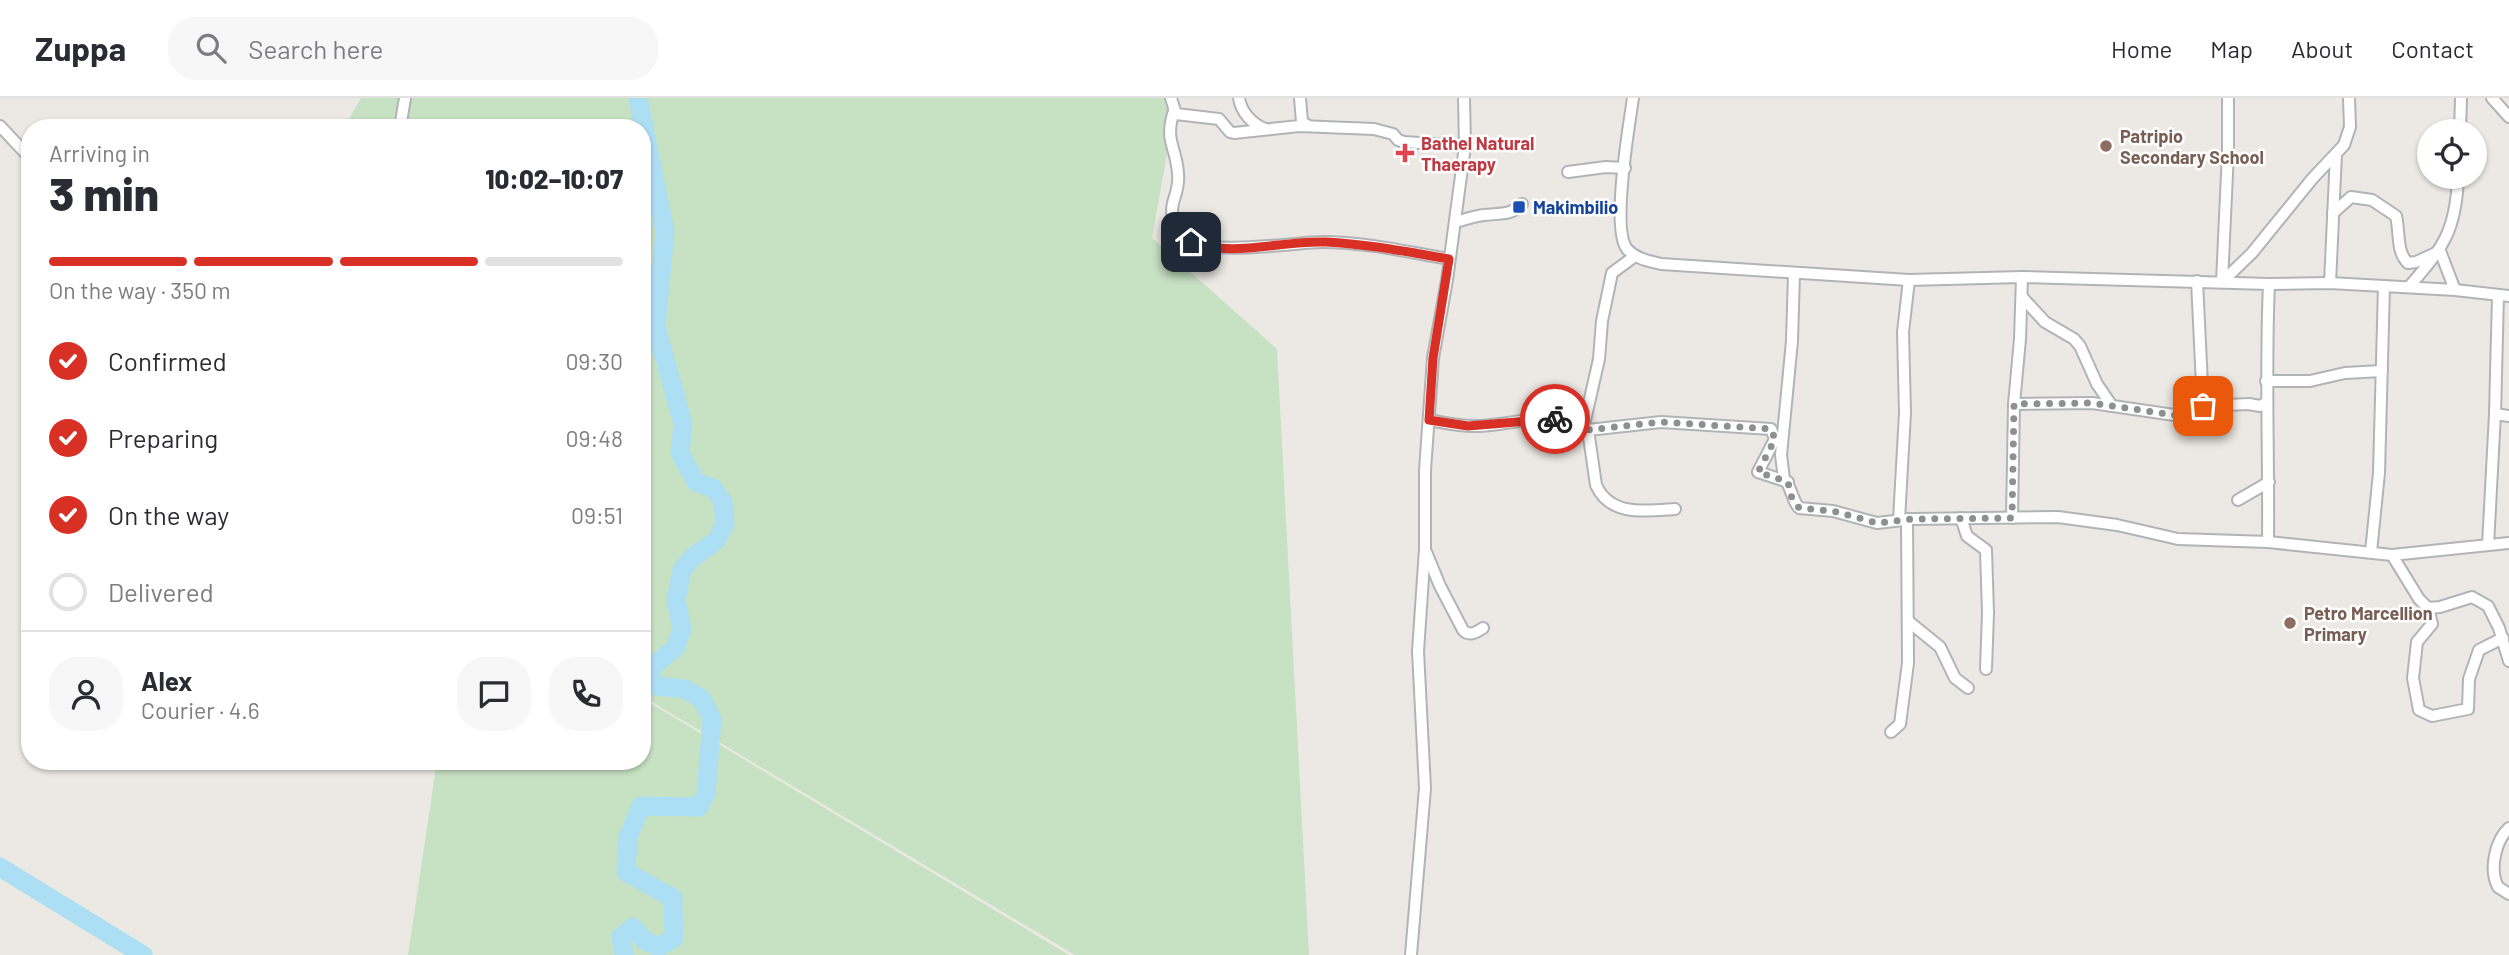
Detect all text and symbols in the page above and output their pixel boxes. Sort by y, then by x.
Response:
search box [168,17,658,80]
text: Zuppa [35,28,126,68]
icon: search [192,29,230,67]
text: Search here [248,33,383,64]
text: Home [2111,34,2172,63]
text: Map [2210,34,2253,63]
text: About [2291,34,2353,63]
text: Contact [2391,34,2474,63]
map controls [2417,119,2487,189]
button: locate [2417,119,2487,189]
place label: Patripio Secondary School [2120,125,2264,168]
place label: Bathel Natural Thaerapy [1421,132,1534,175]
marker: Patripio Secondary School [2098,138,2114,154]
text: Arriving in [49,139,150,167]
marker: Bathel Natural Thaerapy [1395,143,1415,163]
text: 10:02–10:07 [485,163,623,194]
text: 3 min [49,165,159,220]
place label: Makimbilio [1533,196,1618,218]
marker: Makimbilio [1511,199,1527,215]
pin [1161,212,1221,272]
icon: home [1172,223,1210,261]
text: On the way · 350 m [49,276,231,304]
icon: check [49,342,87,380]
text: Confirmed [108,345,227,376]
text: 09:30 [565,347,623,375]
pin [2173,376,2233,436]
courier [1520,384,1590,454]
icon: bag [2184,387,2222,425]
icon: bike [1536,400,1574,438]
icon: check [49,419,87,457]
text: Preparing [108,422,218,453]
text: 09:48 [566,424,623,452]
icon: check [49,496,87,534]
text: On the way [108,499,229,530]
text: 09:51 [571,501,623,529]
text: Delivered [108,576,214,607]
place label: Petro Marcellion Primary [2304,602,2433,645]
marker: Petro Marcellion Primary [2282,615,2298,631]
button: person [49,657,123,731]
button: chat [457,657,531,731]
button: phone [549,657,623,731]
text: Alex [141,665,192,696]
text: Courier · 4.6 [141,696,260,724]

